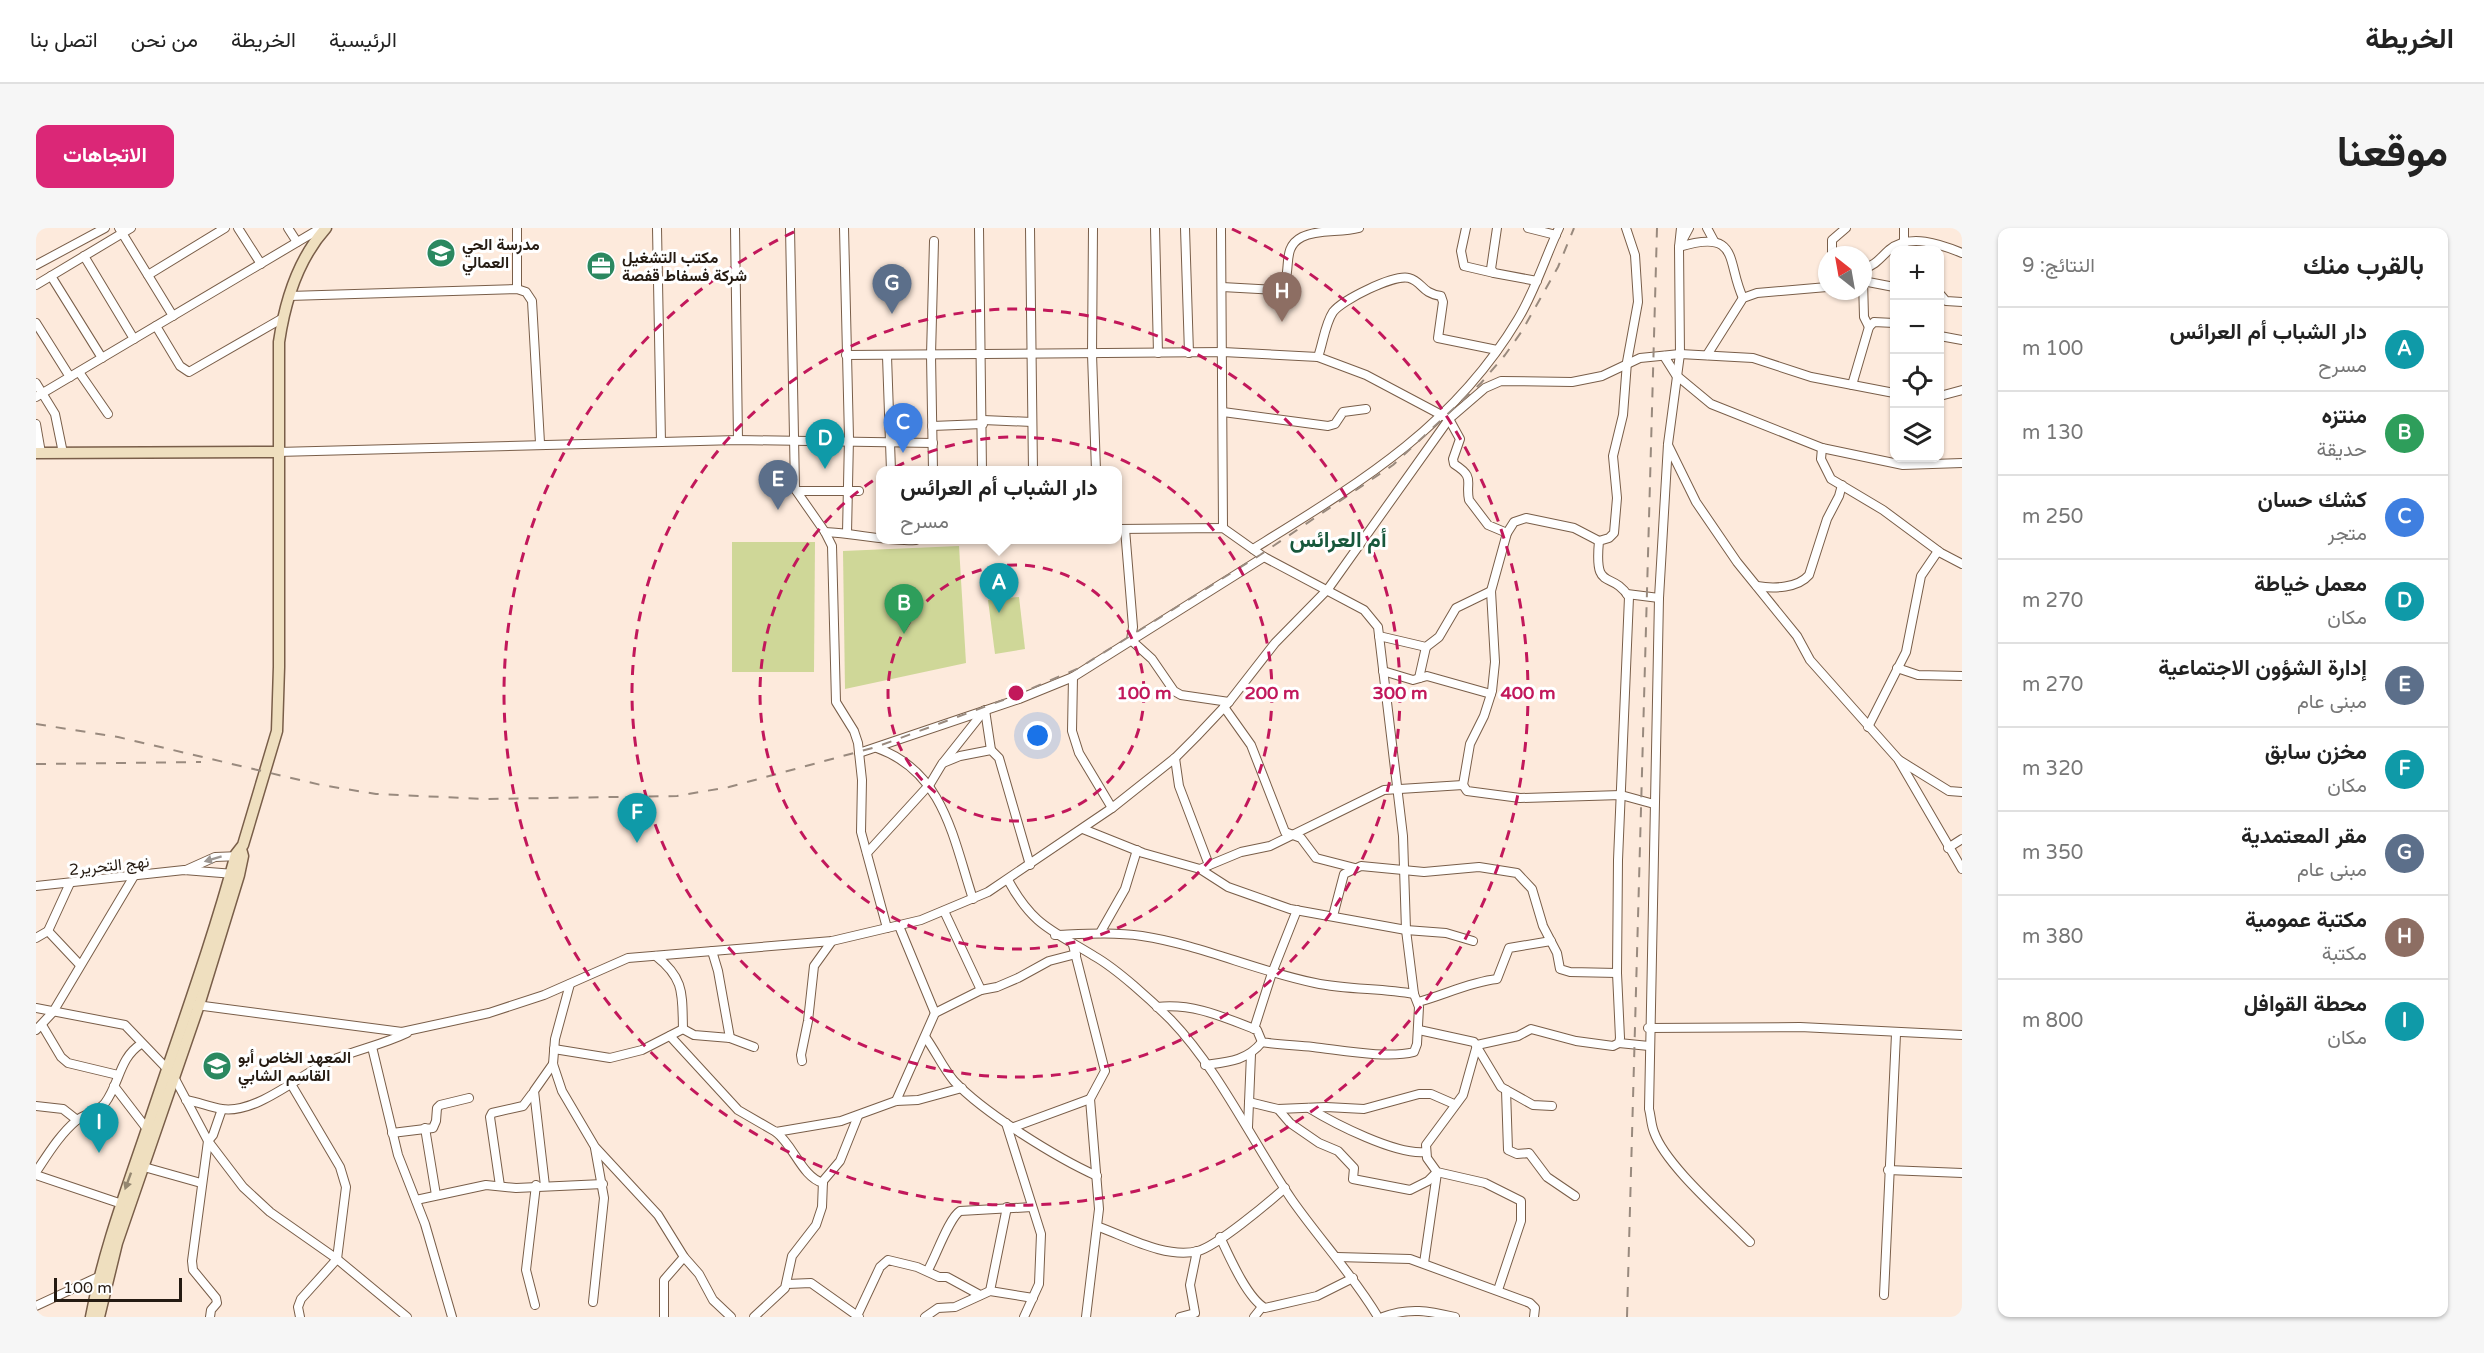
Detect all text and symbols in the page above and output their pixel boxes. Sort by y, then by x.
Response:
text: الخريطة [2365,22,2454,56]
text: اتصل بنا [30,28,98,53]
text: من نحن [131,28,198,53]
text: الخريطة [231,28,296,53]
text: الرئيسية [329,28,397,53]
button: الاتجاهات [36,125,174,188]
text: موقعنا [2337,127,2448,178]
place label: مدرسة الحي العمالي [462,235,540,276]
school or university icon: مدرسة الحي العمالي [425,237,457,269]
north arrow [1818,246,1872,300]
map controls [1890,246,1944,462]
button: + [1890,246,1944,300]
place label: مكتب التشغيل شركة فسفاط قفصة [622,248,747,286]
office icon: مكتب التشغيل شركة فسفاط قفصة [585,250,617,282]
text: بالقرب منك [2303,250,2424,281]
text: النتائج: 9 [2022,254,2095,278]
pin: G [872,264,912,314]
pin: H [1262,272,1302,322]
button: − [1890,300,1944,354]
text: دار الشباب أم العرائس [2170,319,2367,345]
text: 100 m [2022,337,2083,361]
text: A [2397,337,2412,361]
button: locate [1890,354,1944,408]
text: مسرح [2318,354,2367,378]
text: منتزه [2322,403,2367,429]
pin: C [884,404,922,453]
button: layers [1890,408,1944,462]
pin: D [806,420,844,469]
text: 130 m [2022,421,2083,445]
text: B [2398,421,2411,445]
text: حديقة [2316,438,2367,462]
pin: E [758,460,798,510]
popup [876,466,1122,544]
text: دار الشباب أم العرائس [900,475,1098,501]
text: كشك حسان [2258,487,2367,513]
text: 250 m [2022,505,2083,529]
text: C [2398,505,2411,529]
text: مسرح [900,510,949,534]
text: متجر [2328,522,2367,546]
district label: أم العرائس [1289,527,1387,554]
pin: A [980,564,1018,613]
text: معمل خياطة [2254,571,2367,597]
pin: B [884,584,924,634]
text: 270 m [2022,589,2083,613]
text: D [2397,589,2412,613]
text: مكان [2327,606,2367,630]
text: إدارة الشؤون الاجتماعية [2158,655,2367,681]
text: 270 m [2022,673,2083,697]
text: E [2398,673,2411,697]
text: 100 m [1116,682,1172,704]
text: 200 m [1244,682,1300,704]
text: 300 m [1372,682,1428,704]
text: 400 m [1500,682,1556,704]
centre of rings [1006,683,1026,703]
text: مبنى عام [2297,690,2367,714]
your location [1023,721,1052,750]
text: مخزن سابق [2265,739,2367,765]
text: 320 m [2022,757,2083,781]
text: F [2398,757,2411,781]
text: مكان [2327,774,2367,798]
pin: F [618,794,656,843]
text: مقر المعتمدية [2241,823,2367,849]
text: 350 m [2022,841,2083,865]
text: G [2397,841,2412,865]
street label: نهج التحرير2 [68,852,150,881]
one-way arrow [204,855,222,864]
text: مبنى عام [2297,858,2367,882]
text: مكتبة عمومية [2245,907,2367,933]
text: 380 m [2022,925,2083,949]
text: H [2397,925,2412,949]
text: مكتبة [2322,942,2367,966]
text: محطة القوافل [2244,991,2367,1017]
text: 800 m [2022,1009,2083,1033]
text: I [2402,1009,2407,1033]
text: مكان [2327,1026,2367,1050]
place label: المعهد الخاص أبو القاسم الشابي [238,1048,351,1089]
school or university icon: المعهد الخاص أبو القاسم الشابي [201,1050,233,1082]
pin: I [80,1104,118,1153]
one-way arrow [123,1173,133,1191]
scale bar [54,1275,182,1302]
text: 100 m [63,1278,112,1298]

